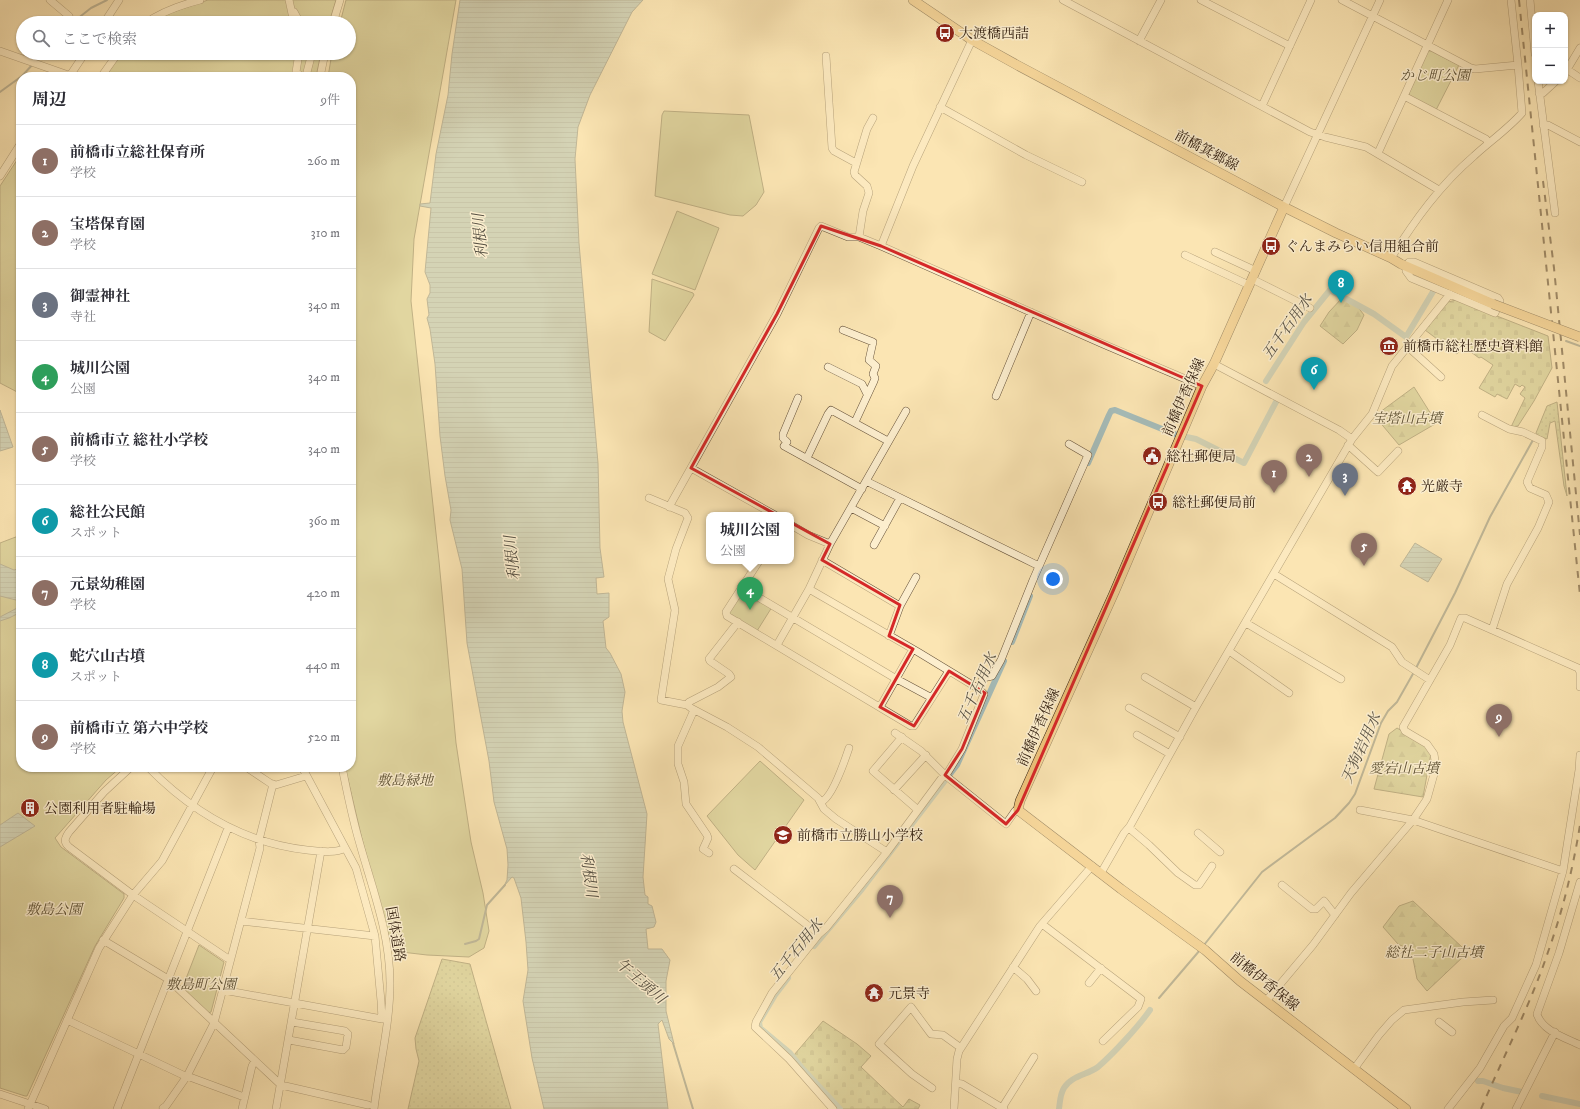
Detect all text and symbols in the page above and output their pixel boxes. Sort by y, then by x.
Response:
map controls [1532,12,1568,84]
button: + [1532,12,1568,48]
search box [16,16,356,60]
bus stop icon: 大渡橋西詰 [934,22,956,44]
place label: 大渡橋西詰 [959,25,1029,43]
icon: search [30,27,52,49]
text: ここで検索 [62,30,137,49]
button: − [1532,48,1568,84]
park label: かじ町公園 [1400,67,1472,85]
text: 周辺 [32,89,66,111]
text: 9件 [321,92,340,108]
street label: 前橋箕郷線 [1171,127,1242,175]
text: 前橋市立総社保育所 [70,143,205,162]
text: 1 [43,153,47,169]
text: 260 m [307,153,340,169]
text: 学校 [70,165,96,181]
water label: 利根川 [469,211,492,259]
text: 宝塔保育園 [70,215,145,234]
text: 2 [42,225,48,241]
text: 310 m [311,225,340,241]
bus stop icon: ぐんまみらい信用組合前 [1260,235,1282,257]
text: 学校 [70,237,96,253]
place label: ぐんまみらい信用組合前 [1285,238,1439,256]
pin: 8 [1328,270,1354,303]
text: 御霊神社 [70,287,130,306]
water label: 五千石用水 [1258,289,1318,363]
text: 3 [43,297,47,313]
text: 340 m [308,297,340,313]
text: 寺社 [70,309,96,325]
museum icon: 前橋市総社歴史資料館 [1378,335,1400,357]
place label: 前橋市総社歴史資料館 [1403,338,1543,356]
street label: 前橋伊香保線 [1159,355,1209,439]
pin: 6 [1301,357,1327,390]
text: 城川公園 [70,359,130,378]
text: 4 [41,369,49,385]
text: 340 m [308,369,340,385]
text: 公園 [70,381,96,397]
park label: 宝塔山古墳 [1372,410,1444,428]
text: 前橋市立 総社小学校 [70,431,208,450]
text: 5 [42,441,48,457]
text: 340 m [308,441,340,457]
pin: 2 [1296,444,1322,477]
public building icon: 総社郵便局 [1141,445,1163,467]
place label: 総社郵便局 [1166,448,1236,466]
text: 学校 [70,453,96,469]
pin: 1 [1261,460,1287,493]
pin: 3 [1332,463,1358,496]
temple icon: 光厳寺 [1396,475,1418,497]
place label: 光厳寺 [1421,478,1463,496]
bus stop icon: 総社郵便局前 [1147,491,1169,513]
place label: 総社郵便局前 [1172,494,1256,512]
text: 総社公民館 [70,503,145,522]
popup [706,512,794,564]
text: 6 [42,513,48,529]
text: 360 m [309,513,340,529]
text: 城川公園 [720,521,780,540]
text: スポット [70,525,122,541]
water label: 利根川 [500,533,524,581]
pin: 5 [1351,533,1377,566]
text: 公園 [720,543,746,559]
your location [1043,569,1063,589]
text: 元景幼稚園 [70,575,145,594]
pin: 4 [737,577,763,610]
text: 7 [42,585,48,601]
text: 420 m [307,585,340,601]
text: 学校 [70,597,96,613]
text: 蛇穴山古墳 [70,647,145,666]
water label: 五千石用水 [954,648,1002,726]
text: 8 [42,657,48,673]
text: 440 m [305,657,340,673]
text: スポット [70,669,122,685]
street label: 前橋伊香保線 [1014,685,1064,769]
pin: 9 [1486,704,1512,737]
water label: 天狗岩用水 [1338,708,1386,786]
text: 前橋市立 第六中学校 [70,719,208,738]
text: 9 [42,729,48,745]
text: 520 m [308,729,340,745]
text: 学校 [70,741,96,757]
park label: 愛宕山古墳 [1369,760,1441,778]
park label: 敷島緑地 [377,772,435,790]
building icon: 公園利用者駐輪場 [19,797,41,819]
place label: 公園利用者駐輪場 [44,800,156,818]
school or university icon: 前橋市立勝山小学校 [772,824,794,846]
place label: 前橋市立勝山小学校 [797,827,923,845]
water label: 利根川 [576,851,601,901]
pin: 7 [877,885,903,918]
park label: 敷島公園 [26,901,84,919]
street label: 国体道路 [381,905,409,963]
water label: 五千石用水 [765,914,829,985]
park label: 総社二子山古墳 [1385,944,1485,962]
street label: 前橋伊香保線 [1226,948,1303,1015]
water label: 午王頭川 [612,955,671,1010]
park label: 敷島町公園 [166,976,238,994]
temple icon: 元景寺 [863,982,885,1004]
place label: 元景寺 [888,985,930,1003]

